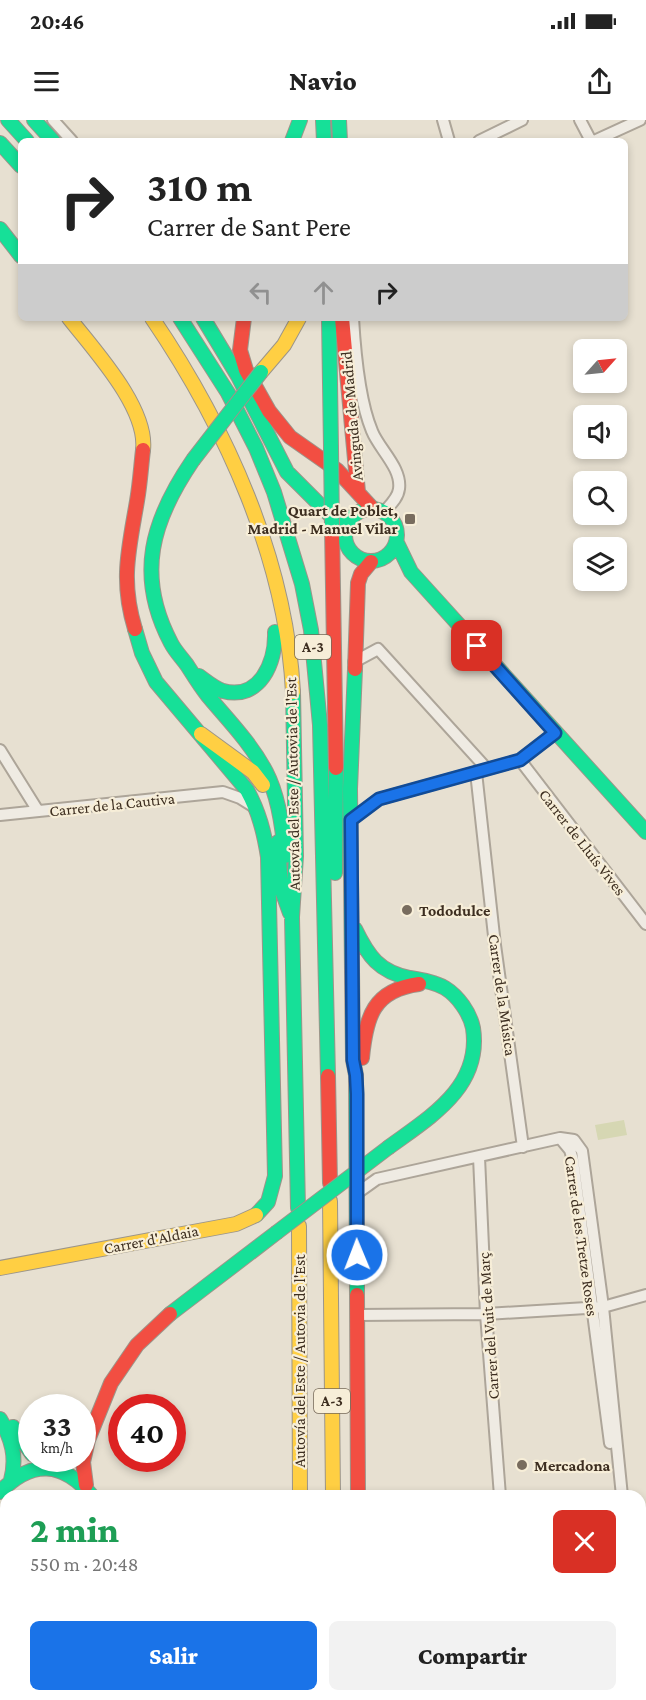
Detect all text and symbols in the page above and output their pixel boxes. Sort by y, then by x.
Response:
text: 20:46 [30,9,85,34]
icon: menu [30,65,63,98]
icon: share [583,65,616,98]
text: Navio [289,66,357,96]
icon: right [48,162,126,240]
text: 310 m [147,163,252,210]
text: Carrer de Sant Pere [147,212,351,242]
icon: left [244,276,277,309]
icon: ahead [307,276,340,309]
icon: right [370,276,403,309]
north arrow [573,339,627,393]
map controls [573,339,627,591]
street label: Avinguda de Madrid [337,350,367,481]
button: sound [573,405,627,459]
button: search [573,471,627,525]
place label: Quart de Poblet, Madrid - Manuel Vilar [248,502,399,537]
marker: Quart de Poblet, Madrid - Manuel Vilar [403,512,417,526]
button: layers [573,537,627,591]
pin [451,620,502,671]
icon: arrive [460,629,493,662]
road number: A-3 [295,635,331,659]
street label: Autovía del Este / Autovia de l'Est [282,677,303,891]
street label: Carrer de Lluís Vives [536,786,629,899]
street label: Carrer de la Cautiva [49,789,176,820]
place label: Tododulce [419,902,491,919]
marker: Tododulce [400,903,414,917]
street label: Carrer de la Música [486,933,520,1058]
street label: Carrer de les Tretze Roses [562,1155,601,1317]
street label: Carrer d'Aldaia [102,1222,201,1257]
position arrow [325,1223,389,1287]
street label: Carrer del Vuit de Març [475,1252,503,1400]
street label: Autovía del Este / Autovia de l'Est [291,1254,308,1468]
road number: A-3 [314,1389,350,1413]
speed limit sign: 40 [108,1394,186,1472]
text: 33 [42,1409,72,1442]
text: km/h [41,1440,73,1456]
place label: Mercadona [534,1457,611,1474]
marker: Mercadona [515,1458,529,1472]
text: 2 min [30,1510,119,1550]
button: close [553,1510,616,1573]
text: 550 m · 20:48 [30,1553,139,1575]
button: Salir [30,1621,317,1690]
button: Compartir [329,1621,616,1690]

